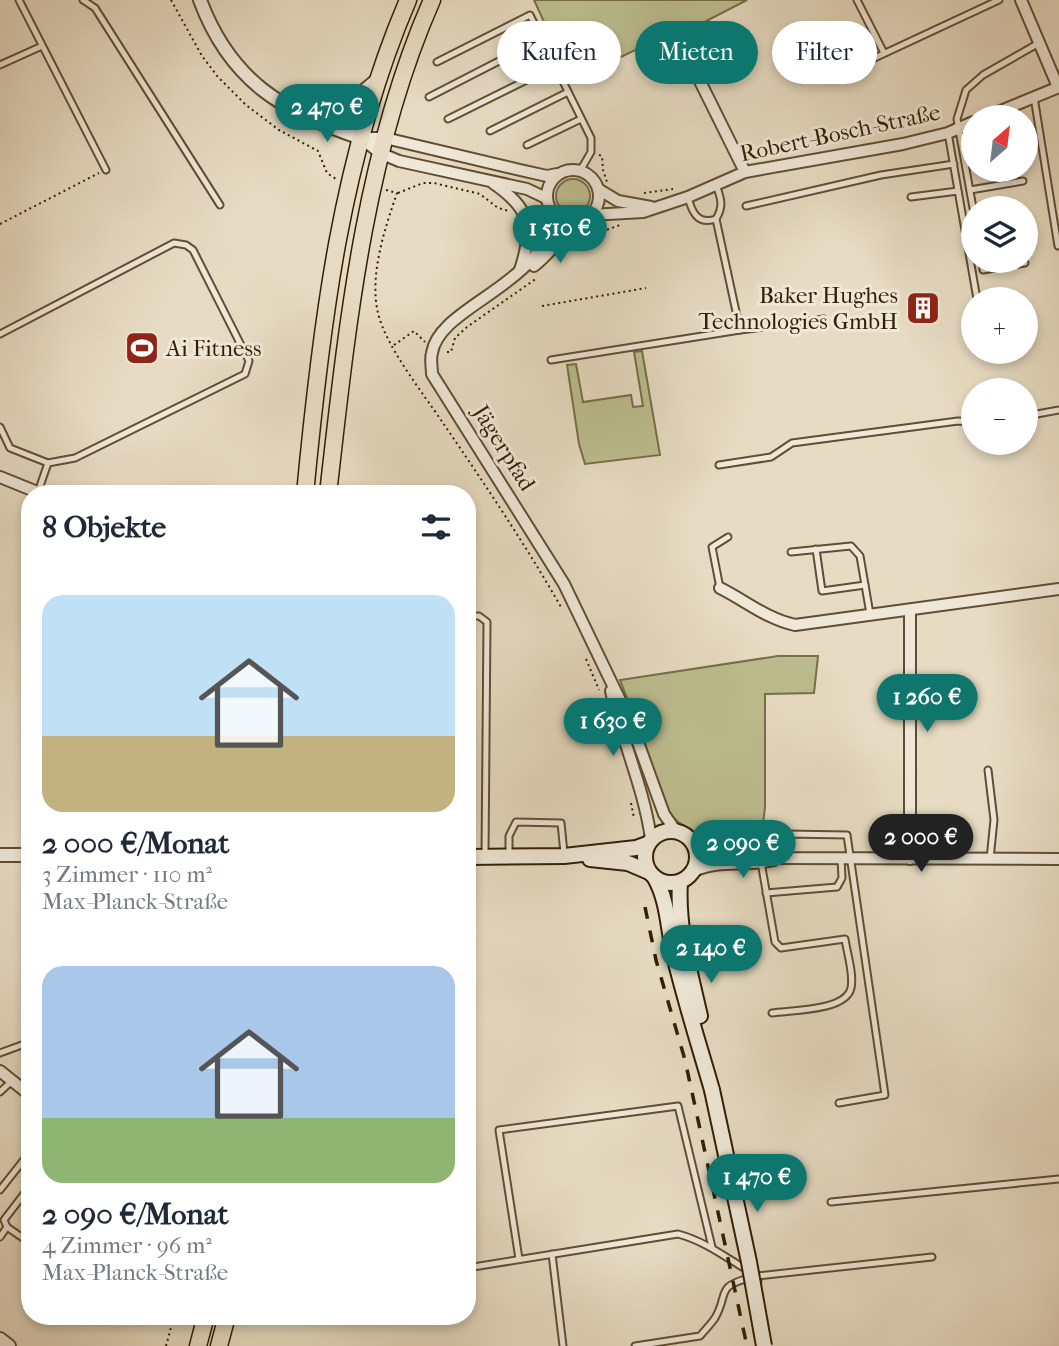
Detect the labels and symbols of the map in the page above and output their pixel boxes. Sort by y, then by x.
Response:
pin: 2 470 € [262,85,392,144]
street label: Robert-Bosch-Straße [737,99,943,167]
north arrow [961,105,1038,182]
pin: 1 510 € [495,205,625,265]
place label: Baker Hughes Technologies GmbH [698,282,898,335]
building icon: Baker Hughes Technologies GmbH [904,289,942,327]
sports icon: Ai Fitness [123,329,161,367]
place label: Ai Fitness [165,335,261,362]
street label: Jägerpfad [466,398,541,496]
pin: 1 260 € [862,674,992,734]
pin: 1 630 € [548,698,678,758]
pin: 2 000 € [856,814,986,874]
pin: 2 090 € [678,820,808,880]
pin: 2 140 € [646,926,776,985]
pin: 1 470 € [692,1154,822,1214]

